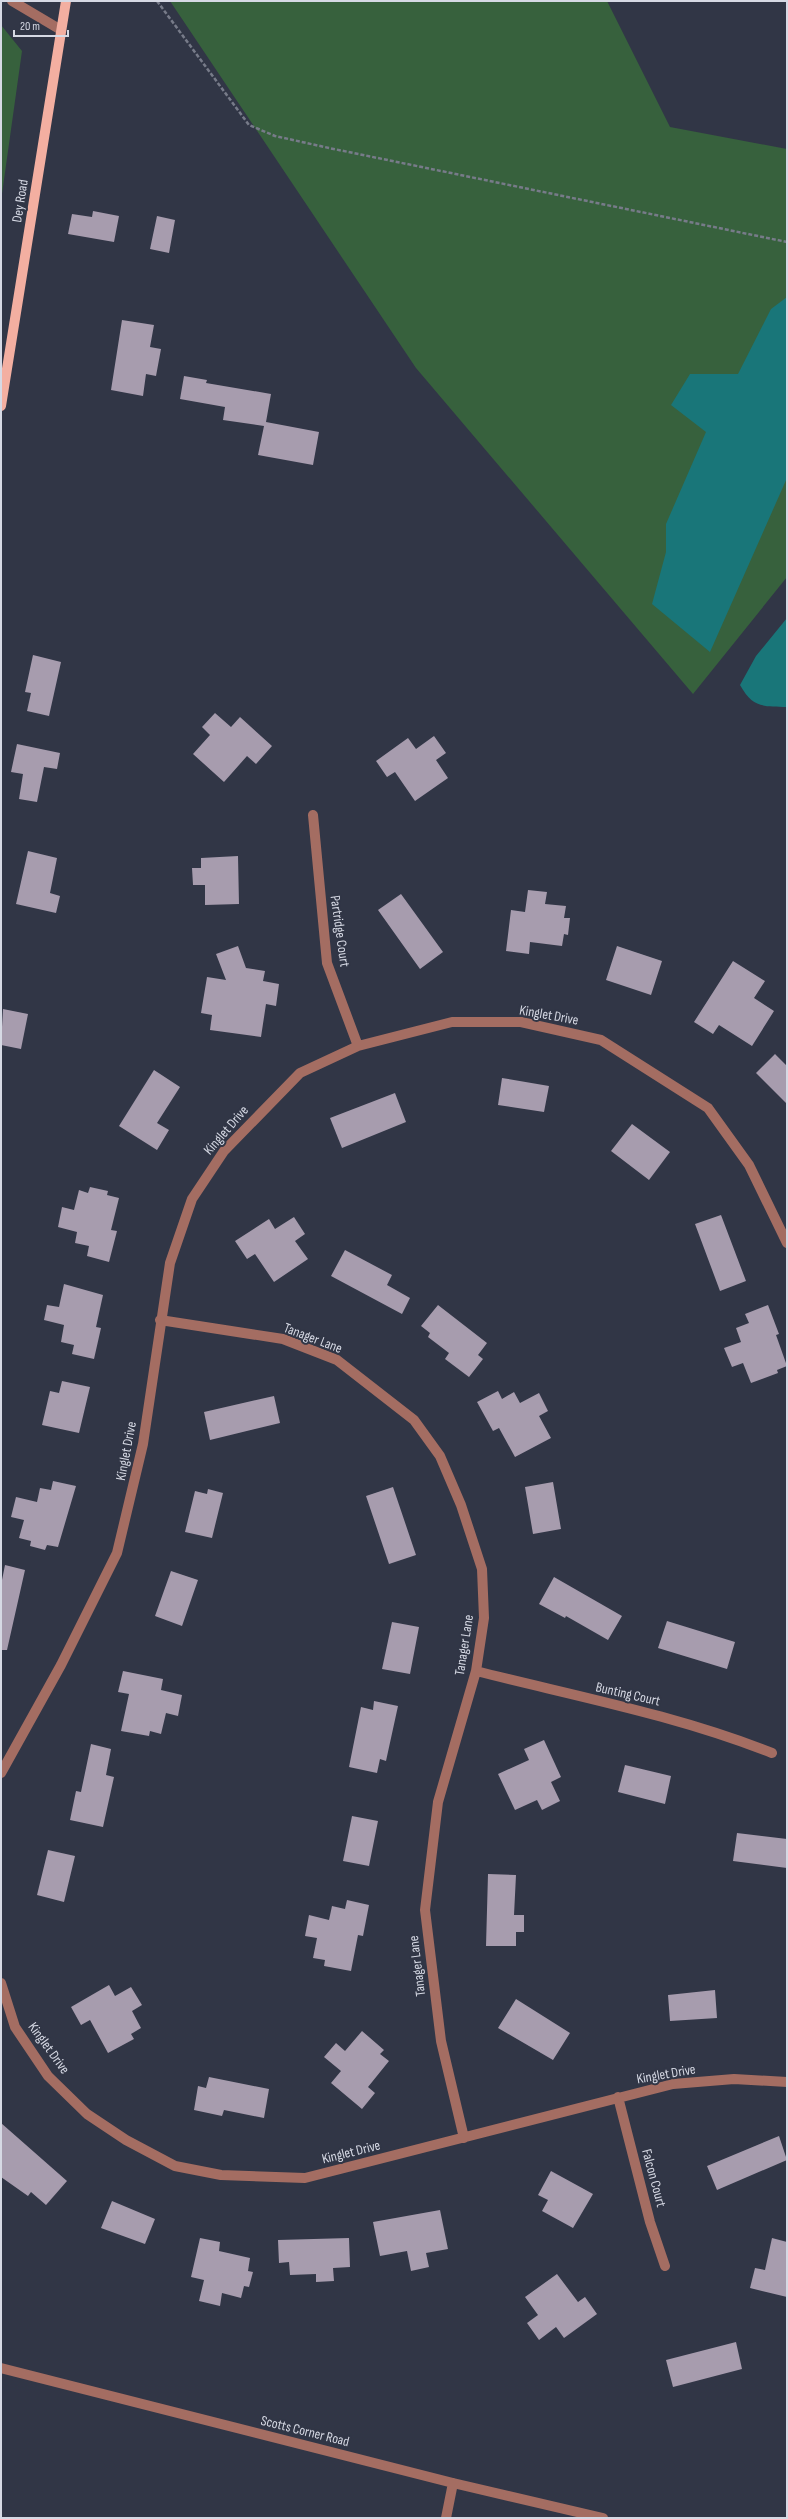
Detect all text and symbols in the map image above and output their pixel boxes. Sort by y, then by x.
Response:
scale bar [14,12,68,38]
text: 20 m [20,19,40,34]
street label: Dey Road [8,178,32,224]
street label: Partridge Court [327,894,353,968]
street label: Kinglet Drive [518,1001,580,1029]
street label: Kinglet Drive [200,1102,252,1158]
street label: Tanager Lane [281,1319,345,1357]
street label: Kinglet Drive [112,1420,140,1482]
street label: Tanager Lane [451,1613,477,1677]
street label: Bunting Court [594,1678,662,1710]
street label: Tanager Lane [405,1935,429,1997]
street label: Kinglet Drive [25,2019,73,2077]
street label: Kinglet Drive [635,2060,697,2088]
street label: Kinglet Drive [320,2137,382,2167]
street label: Falcon Court [638,2147,670,2209]
street label: Scotts Corner Road [259,2412,351,2450]

